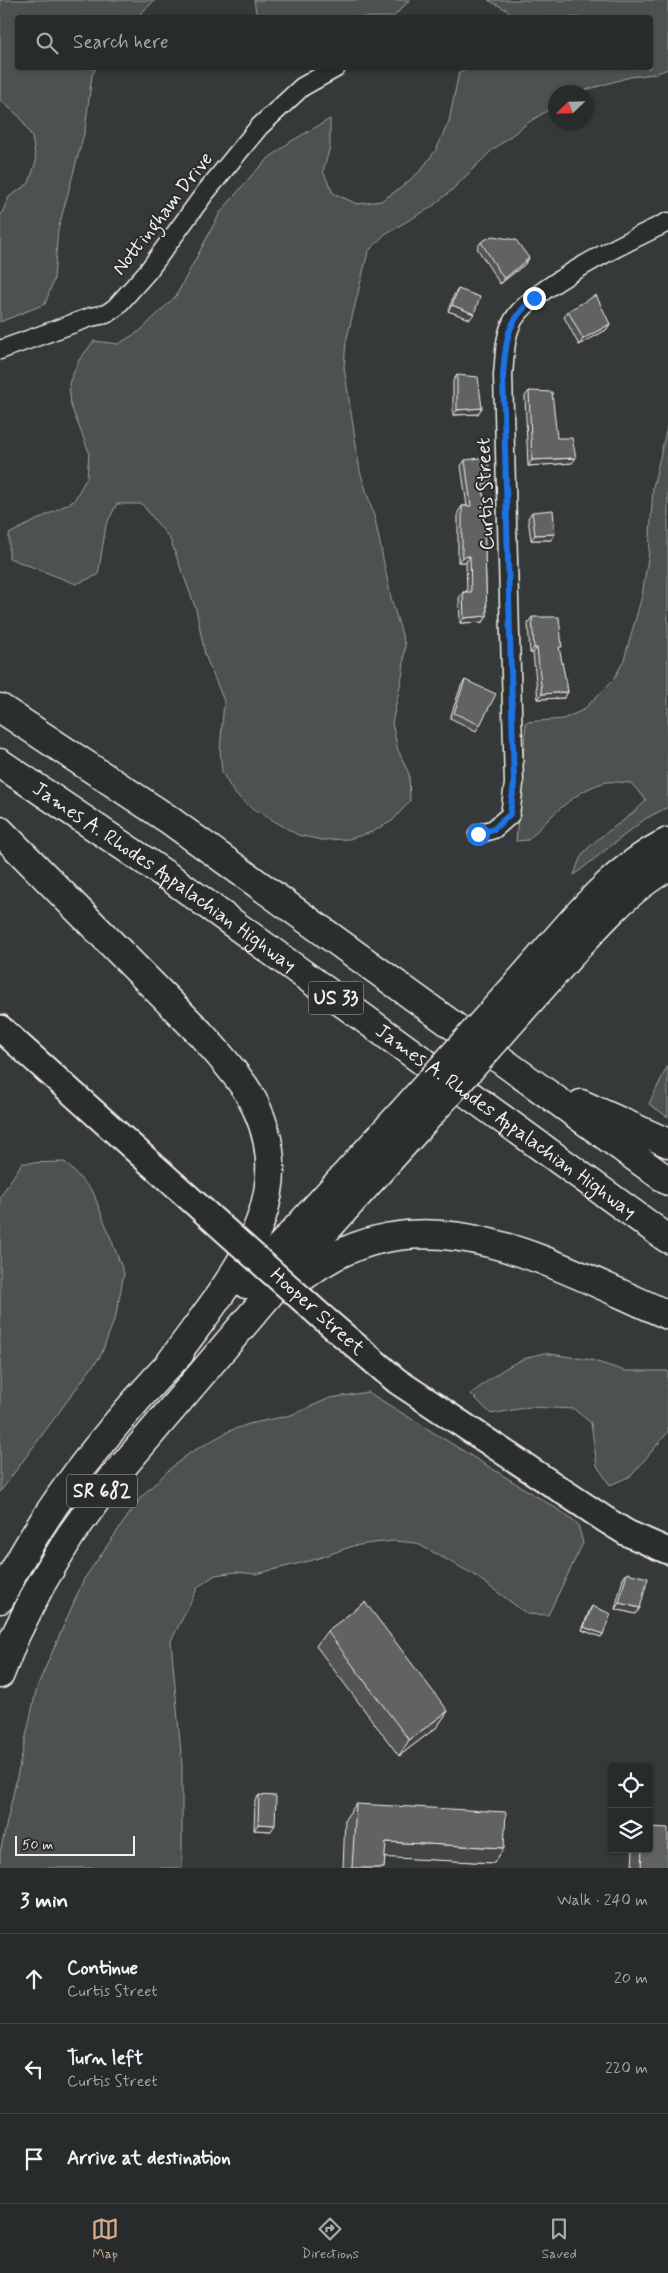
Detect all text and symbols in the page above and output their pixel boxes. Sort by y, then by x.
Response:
search box [15,15,653,70]
icon: search [33,29,61,57]
text: Search here [73,30,169,55]
north arrow [548,85,593,130]
street label: Nottingham Drive [106,147,221,283]
route end [523,287,546,310]
street label: Curtis Street [471,437,501,551]
street label: James A. Rhodes Appalachian Highway [27,775,302,979]
route start [467,823,490,846]
road number: US 33 [308,981,364,1014]
street label: James A. Rhodes Appalachian Highway [370,1017,642,1225]
street label: Hooper Street [264,1262,371,1362]
road number: SR 682 [67,1474,137,1508]
map controls [608,1763,653,1853]
button: locate [608,1763,653,1808]
button: layers [608,1808,653,1853]
scale bar [15,1833,135,1856]
text: 50 m [22,1836,53,1854]
text: 3 min [20,1887,68,1915]
text: Walk · 240 m [557,1890,648,1911]
text: Continue [67,1956,138,1981]
icon: ahead [20,1965,48,1993]
text: 20 m [614,1968,648,1989]
text: Curtis Street [67,1981,157,2002]
text: Turn left [67,2046,143,2071]
icon: left [20,2055,48,2083]
text: 220 m [605,2058,648,2079]
text: Curtis Street [67,2071,157,2092]
icon: arrive [20,2145,48,2173]
text: Arrive at destination [67,2146,231,2171]
tab: Map [91,2215,119,2263]
tab: Directions [302,2215,359,2263]
tab: Saved [541,2215,577,2263]

